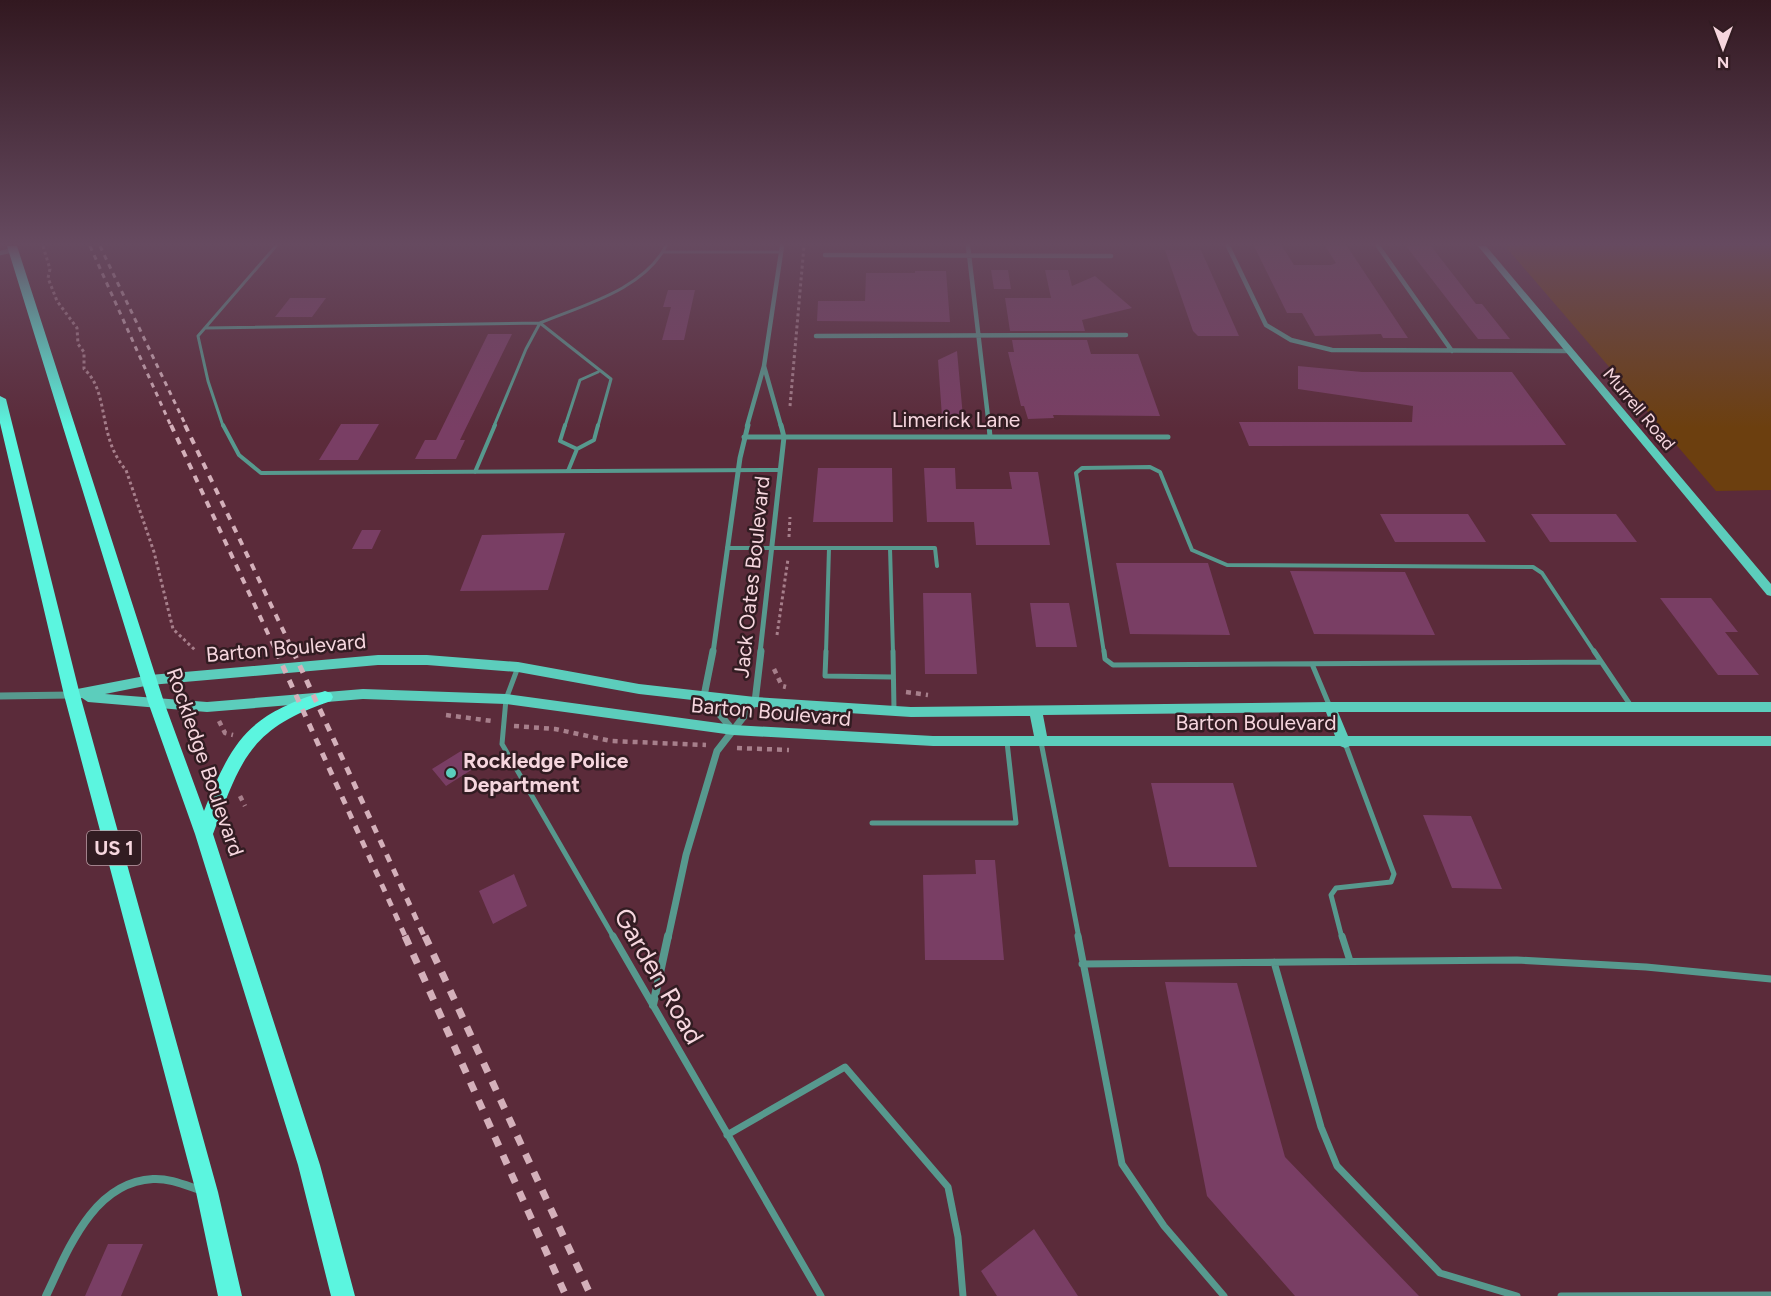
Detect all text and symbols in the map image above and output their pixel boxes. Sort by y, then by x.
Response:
north arrow [1693,18,1753,78]
text: N [1717,53,1729,72]
street label: Murrell Road [1598,363,1680,455]
street label: Limerick Lane [892,407,1020,432]
street label: Jack Oates Boulevard [728,475,775,679]
street label: Barton Boulevard [205,628,367,667]
street label: Rockledge Boulevard [161,664,249,859]
street label: Barton Boulevard [690,692,852,731]
street label: Barton Boulevard [1176,710,1336,735]
place label: Rockledge Police Department [463,748,629,797]
marker: Rockledge Police Department [444,766,458,780]
road number: US 1 [87,831,141,865]
street label: Garden Road [607,902,711,1050]

